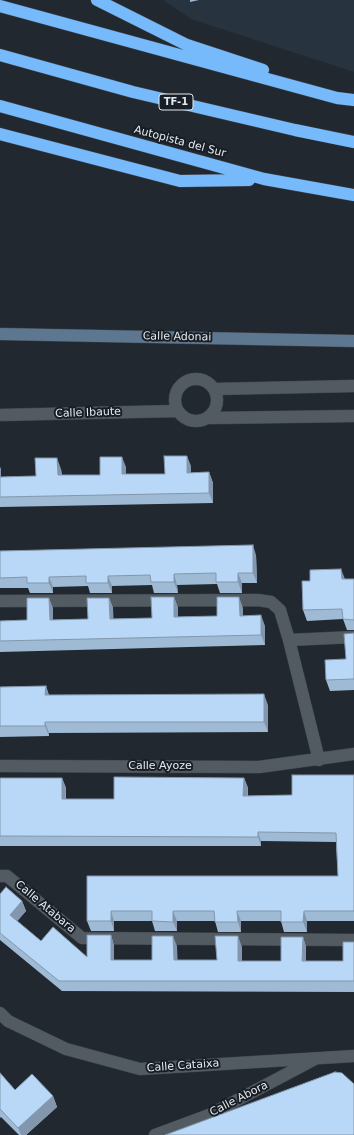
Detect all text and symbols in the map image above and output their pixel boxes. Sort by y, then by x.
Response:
road number: TF-1 [159,94,193,110]
street label: Autopista del Sur [133,123,227,161]
street label: Calle Adonai [143,330,211,344]
street label: Calle Ibaute [55,405,121,421]
street label: Calle Ayoze [128,759,192,773]
street label: Calle Atabara [12,878,78,936]
street label: Calle Cataixa [146,1057,220,1075]
street label: Calle Abora [208,1079,270,1119]

